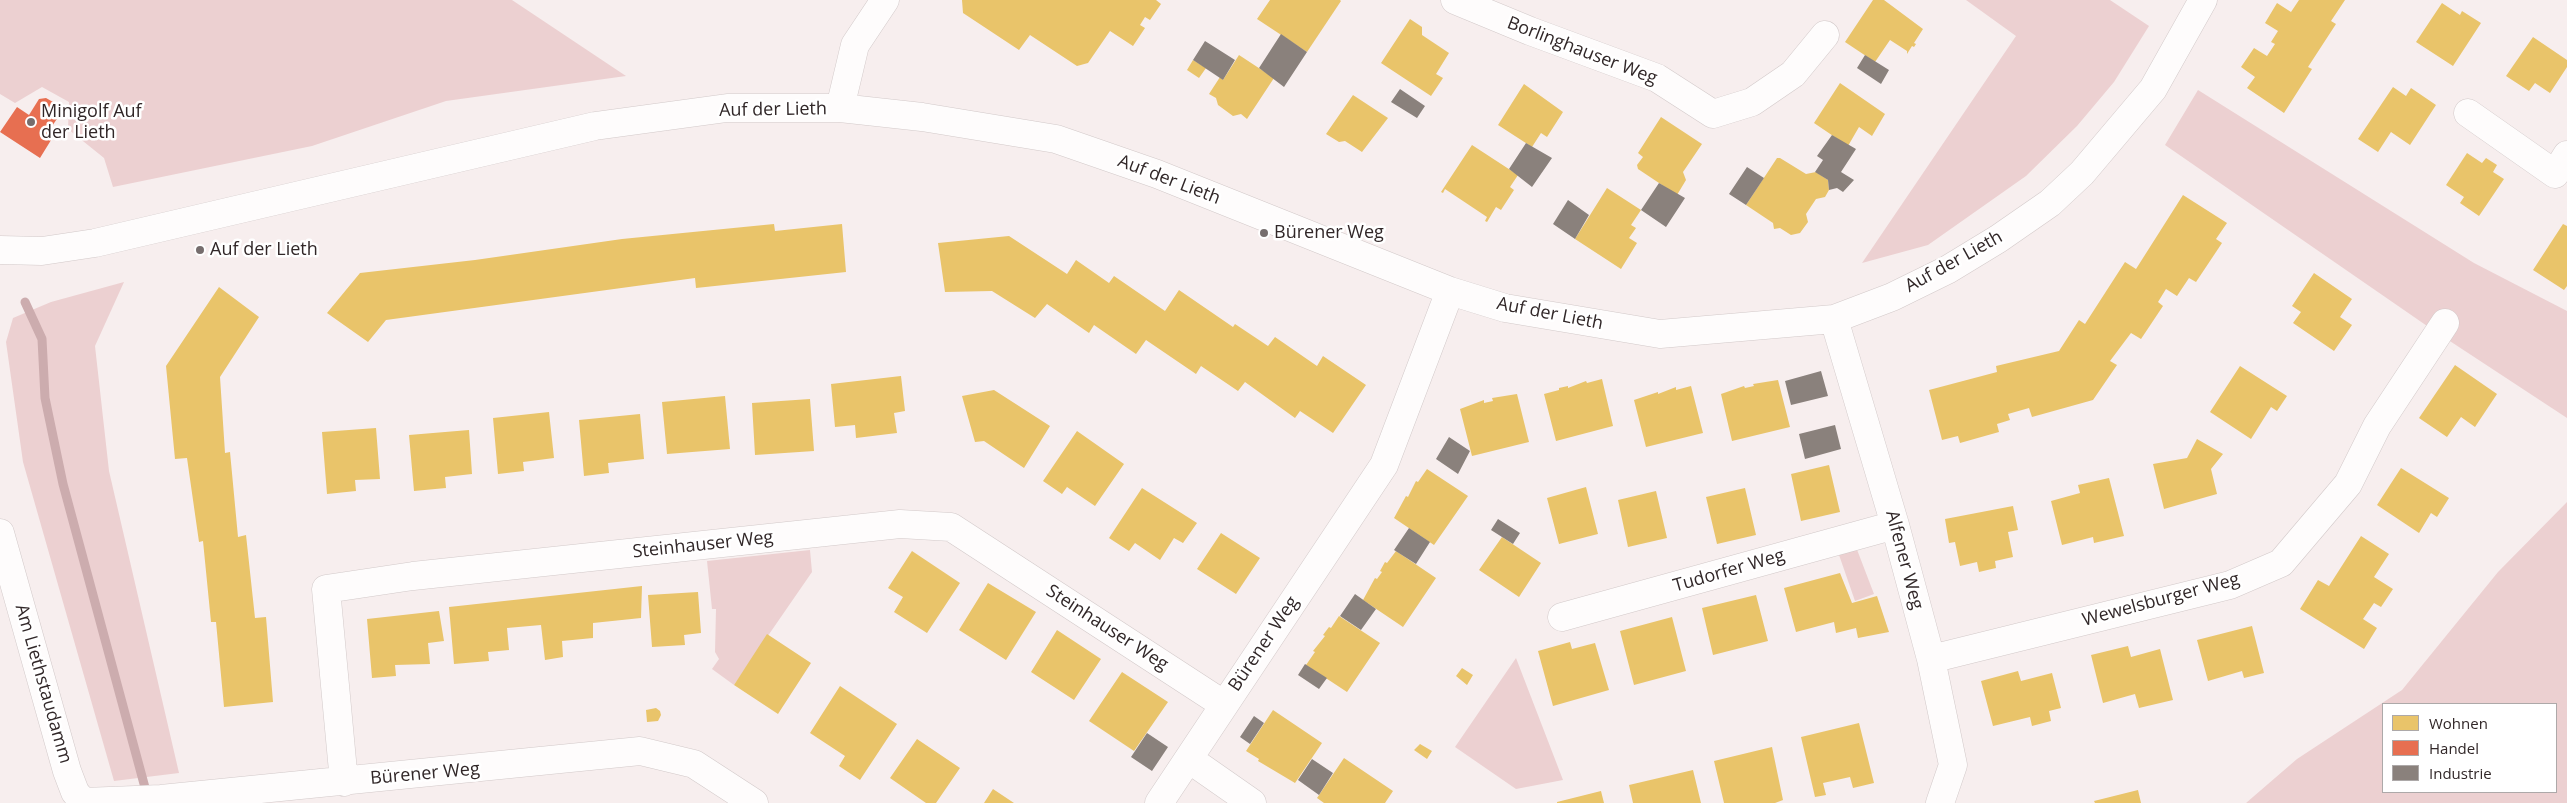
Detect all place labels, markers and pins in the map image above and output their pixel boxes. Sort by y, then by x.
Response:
place label: Minigolf Auf der Lieth [41,101,142,144]
marker: Minigolf Auf der Lieth [25,116,37,128]
place label: Bürener Weg [1274,222,1384,244]
marker: Bürener Weg [1258,227,1270,239]
place label: Auf der Lieth [210,239,318,261]
marker: Auf der Lieth [194,244,206,256]

